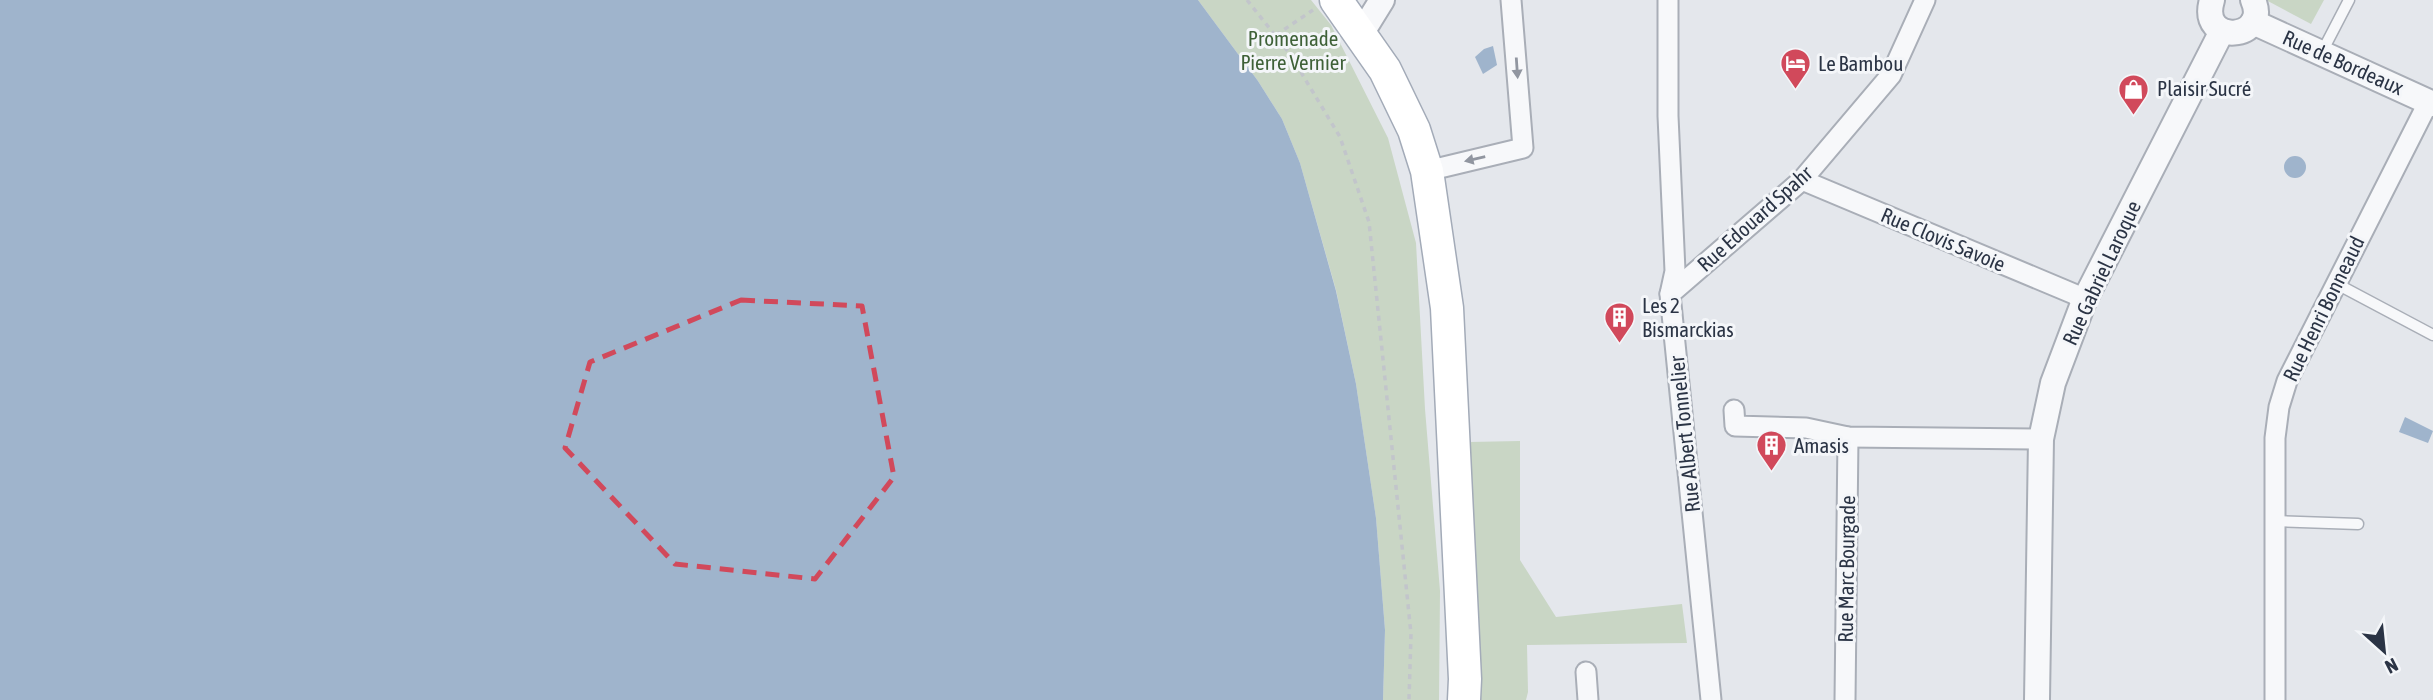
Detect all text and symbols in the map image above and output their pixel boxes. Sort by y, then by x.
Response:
street label: Rue de Bordeaux [2279,25,2408,100]
park label: Promenade Pierre Vernier [1240,26,1346,74]
hotel icon: Le Bambou [1778,47,1812,91]
place label: Le Bambou [1818,51,1903,75]
one-way arrow [1512,57,1523,79]
shop icon: Plaisir Sucré [2117,72,2151,116]
place label: Plaisir Sucré [2157,76,2251,100]
one-way arrow [1464,154,1486,165]
street label: Rue Edouard Spahr [1692,160,1817,276]
street label: Rue Gabriel Laroque [2057,197,2145,349]
street label: Rue Clovis Savoie [1878,202,2009,276]
street label: Rue Henri Bonneaud [2278,232,2369,385]
place label: Les 2 Bismarckias [1642,293,1734,341]
building icon: Les 2 Bismarckias [1602,301,1636,345]
street label: Rue Albert Tonnelier [1664,354,1704,514]
building icon: Amasis [1754,429,1788,473]
place label: Amasis [1794,433,1849,457]
street label: Rue Marc Bourgade [1833,495,1859,643]
north arrow [2349,616,2419,686]
text: N [2382,654,2402,678]

